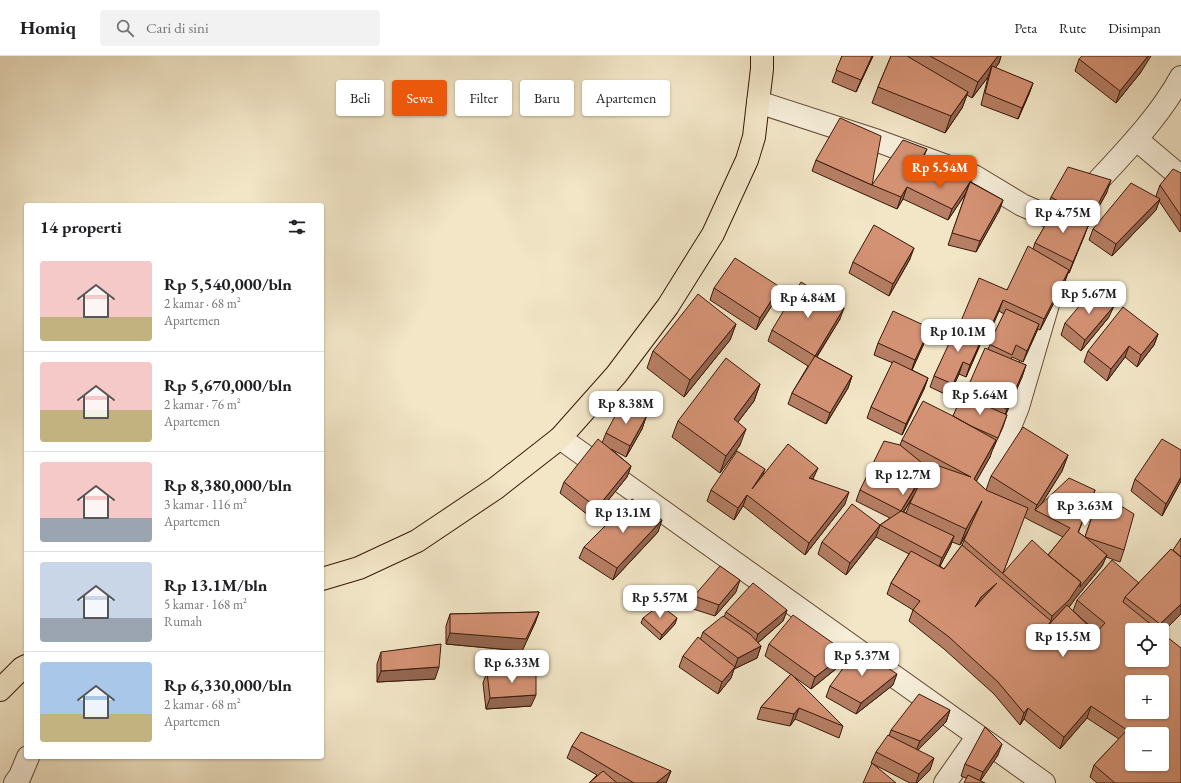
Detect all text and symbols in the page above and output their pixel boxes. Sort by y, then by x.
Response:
search box [100,10,380,46]
text: Homiq [20,15,76,40]
icon: search [114,17,136,39]
text: Cari di sini [146,18,209,37]
text: Peta [1015,19,1037,37]
text: Rute [1059,19,1086,37]
text: Disimpan [1108,19,1161,37]
chip: Beli [336,80,384,116]
chip: Sewa [392,80,447,116]
chip: Filter [455,80,512,116]
chip: Baru [520,80,574,116]
chip: Apartemen [582,80,670,116]
pin: Rp 5.54M [899,155,981,189]
text: Rp 5.54M [912,159,968,176]
pin: Rp 4.75M [1022,200,1104,234]
text: Rp 4.75M [1035,204,1091,221]
text: 14 properti [40,216,122,238]
icon: filters [286,216,308,238]
text: Rp 5,540,000/bln [164,273,292,295]
icon: home [72,277,120,325]
pin: Rp 5.67M [1048,281,1130,315]
pin: Rp 4.84M [767,285,849,319]
text: Rp 5.67M [1061,285,1117,302]
text: Rp 4.84M [780,289,836,306]
text: 2 kamar · 68 m² [164,295,241,312]
text: Apartemen [164,312,220,329]
pin: Rp 10.1M [917,319,999,353]
text: Rp 10.1M [930,323,986,340]
text: Rp 5,670,000/bln [164,374,292,396]
icon: home [72,378,120,426]
pin: Rp 5.64M [939,382,1021,416]
text: Rp 5.64M [952,386,1008,403]
pin: Rp 8.38M [585,391,667,425]
text: Rp 8.38M [598,395,654,412]
text: 2 kamar · 76 m² [164,396,241,413]
text: Apartemen [164,413,220,430]
pin: Rp 12.7M [862,462,944,496]
text: Rp 12.7M [875,466,931,483]
text: Rp 8,380,000/bln [164,474,292,496]
icon: home [72,478,120,526]
pin: Rp 3.63M [1044,493,1126,527]
text: 3 kamar · 116 m² [164,496,247,513]
text: Rp 3.63M [1057,497,1113,514]
pin: Rp 13.1M [582,500,664,534]
text: Rp 13.1M [595,504,651,521]
text: Apartemen [164,513,220,530]
text: Rp 13.1M/bln [164,574,267,596]
icon: home [72,578,120,626]
pin: Rp 5.57M [619,585,701,619]
text: Rp 5.57M [632,589,688,606]
text: 5 kamar · 168 m² [164,596,247,613]
text: Rumah [164,613,202,630]
map controls [1125,623,1169,771]
button: locate [1125,623,1169,667]
pin: Rp 15.5M [1022,624,1104,658]
text: Rp 15.5M [1035,628,1091,645]
pin: Rp 5.37M [821,643,903,677]
text: Rp 5.37M [834,647,890,664]
pin: Rp 6.33M [471,650,553,684]
text: Rp 6.33M [484,654,540,671]
text: Rp 6,330,000/bln [164,674,292,696]
button: + [1125,675,1169,719]
icon: home [72,678,120,726]
text: 2 kamar · 68 m² [164,696,241,713]
text: Apartemen [164,713,220,730]
button: − [1125,727,1169,771]

